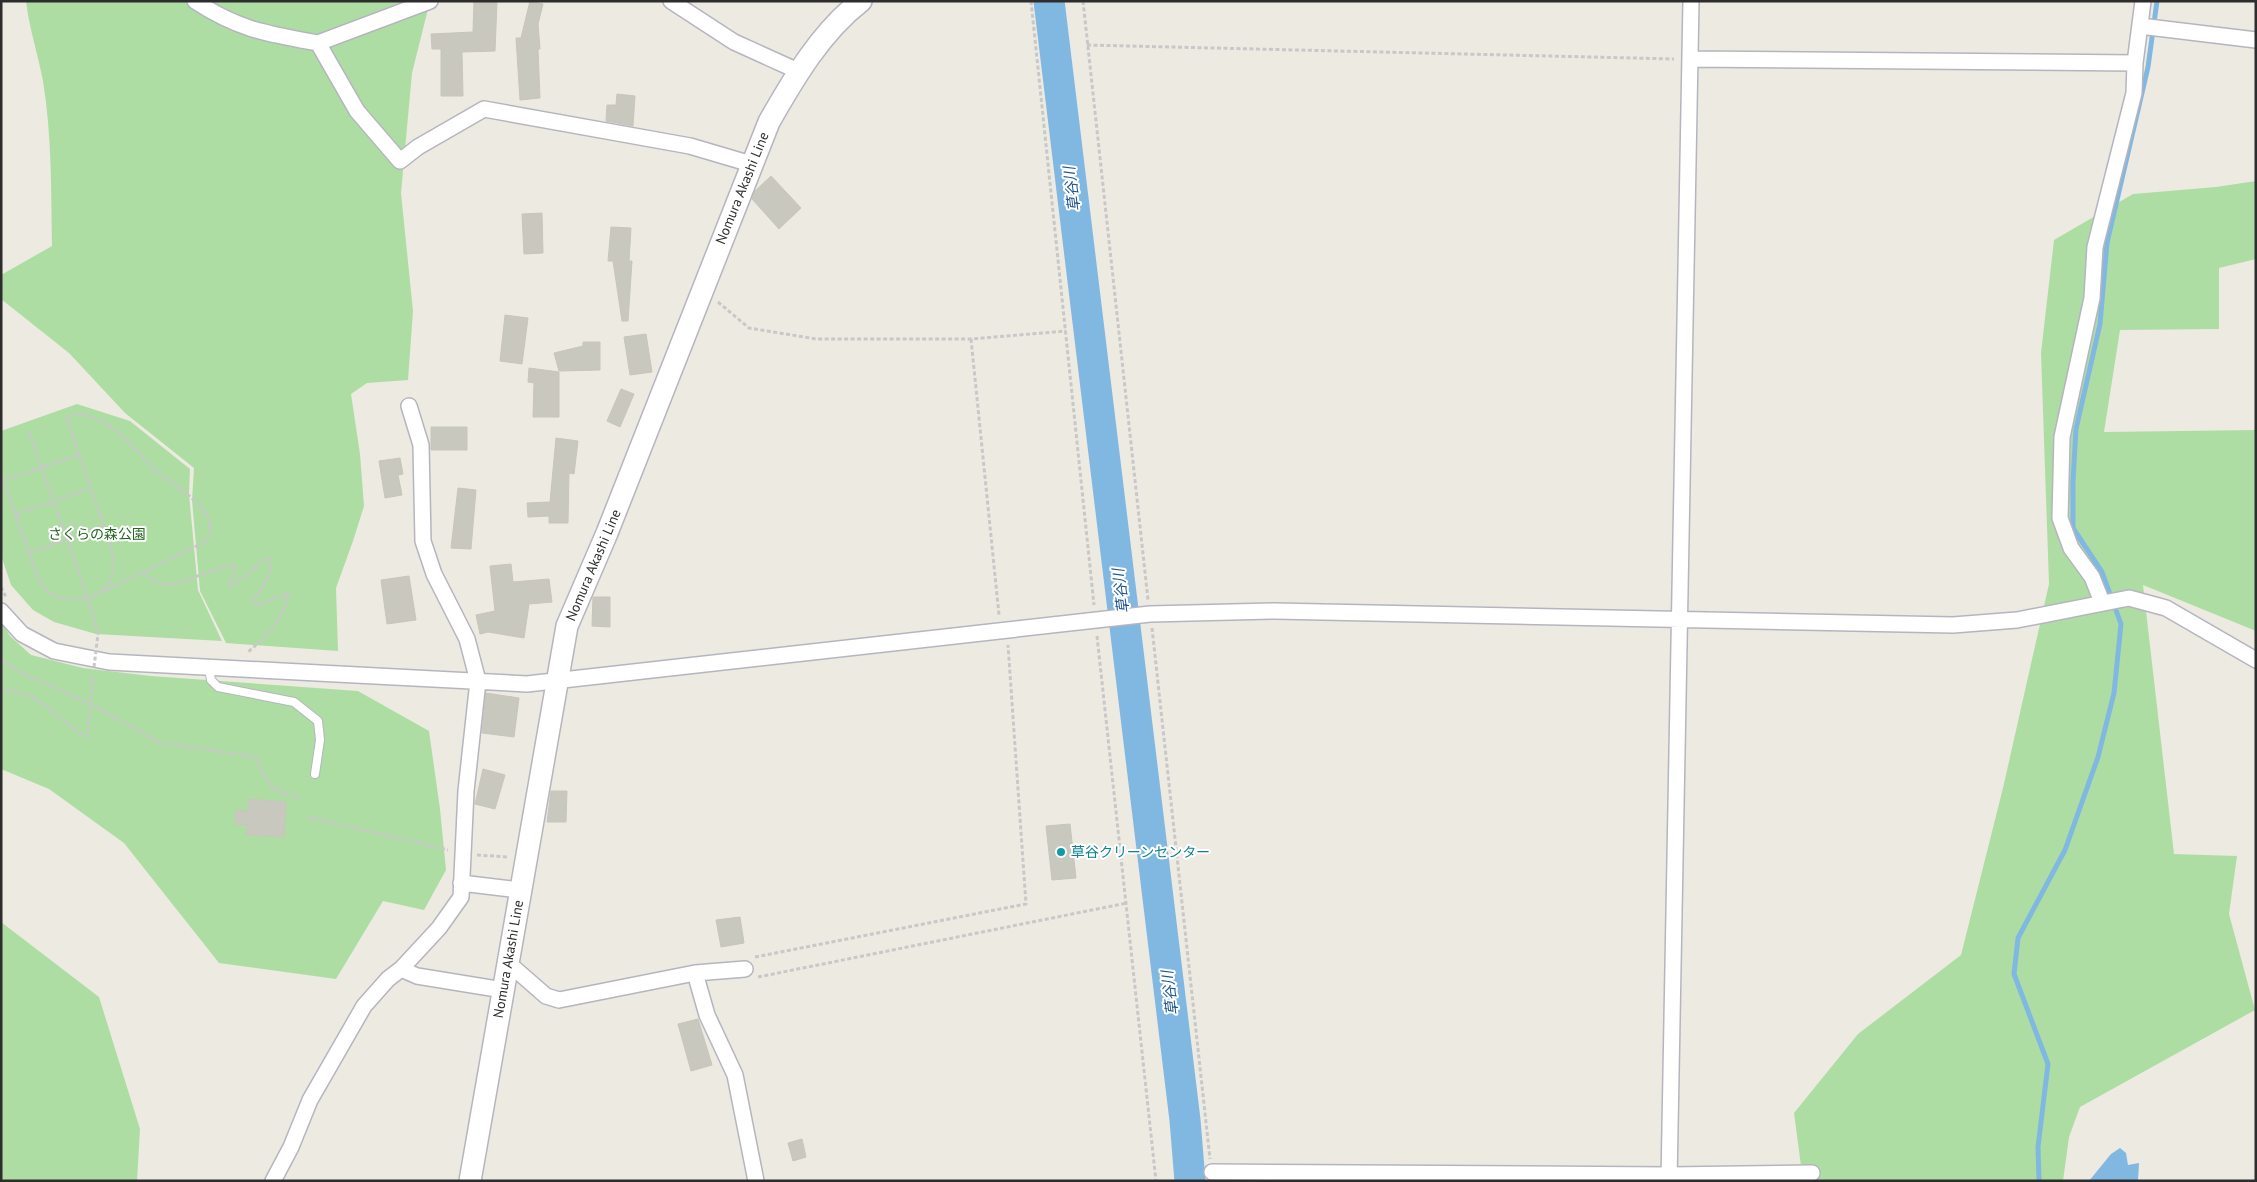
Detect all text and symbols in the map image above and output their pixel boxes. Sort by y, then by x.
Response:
street label: Nomura Akashi Line [711,129,773,247]
water label: 草谷川 [1059,164,1084,213]
street label: Nomura Akashi Line [561,506,625,624]
park label: さくらの森公園 [48,525,146,543]
water label: 草谷川 [1108,566,1133,615]
place label: 草谷クリーンセンター [1071,843,1210,861]
marker: 草谷クリーンセンター [1055,846,1067,858]
street label: Nomura Akashi Line [489,899,527,1019]
water label: 草谷川 [1157,968,1182,1017]

